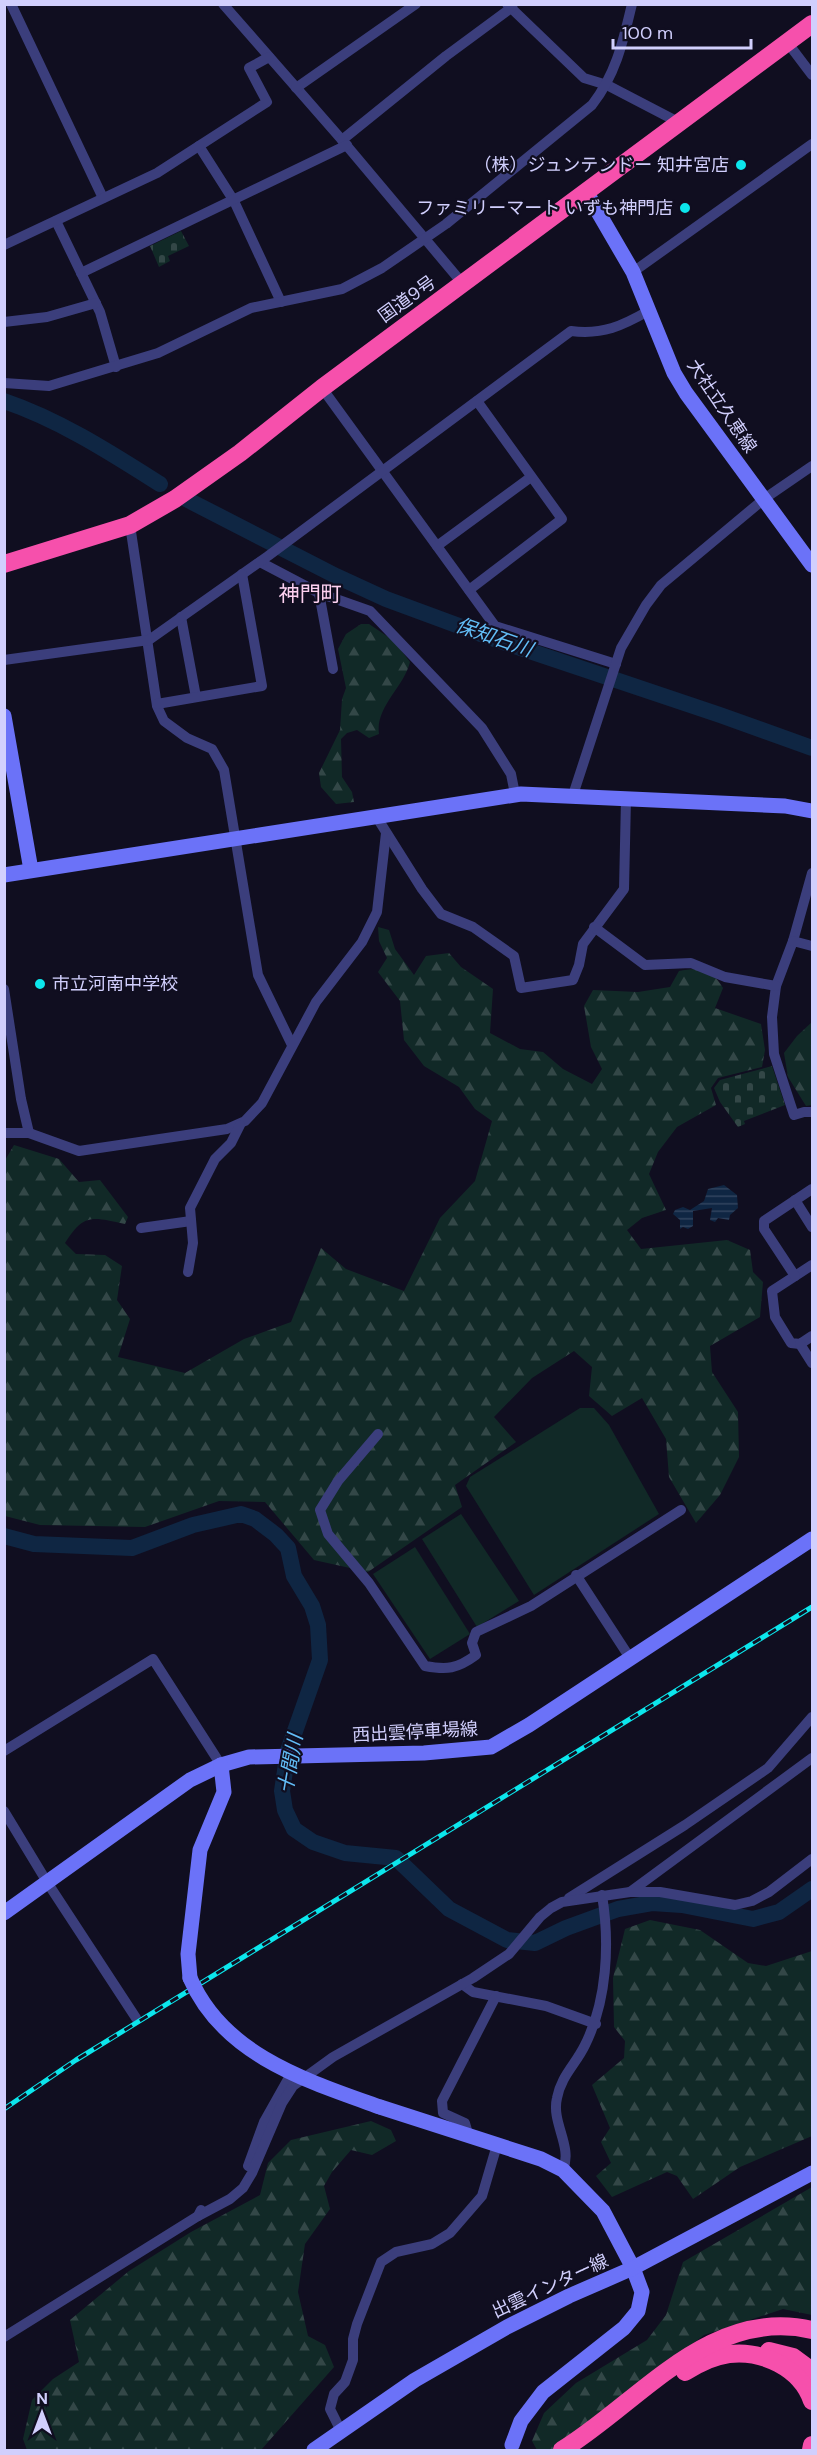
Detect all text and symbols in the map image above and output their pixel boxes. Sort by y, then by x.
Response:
scale bar [613,12,751,50]
text: 100 m [622,21,673,45]
place label: （株）ジュンテンドー 知井宮店 [473,153,729,177]
marker: （株）ジュンテンドー 知井宮店 [734,158,748,172]
place label: ファミリーマート いずも神門店 [416,196,673,220]
marker: ファミリーマート いずも神門店 [678,201,692,215]
street label: 国道9号 [374,270,440,328]
street label: 大社立久恵線 [682,355,762,457]
district label: 神門町 [279,580,342,608]
water label: 保知石川 [452,612,538,663]
place label: 市立河南中学校 [52,972,178,996]
marker: 市立河南中学校 [33,977,47,991]
street label: 西出雲停車場線 [351,1717,479,1747]
water label: 十間川 [272,1730,308,1796]
street label: 出雲インター線 [488,2248,612,2324]
north arrow [12,2383,72,2443]
text: N [36,2388,48,2409]

